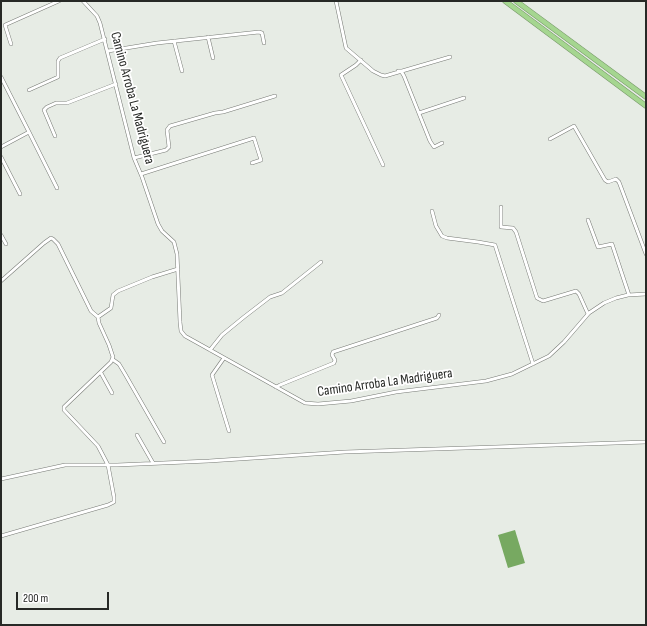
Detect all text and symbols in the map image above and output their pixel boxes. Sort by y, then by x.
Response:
street label: Camino Arroba La Madriguera [106,30,158,166]
street label: Camino Arroba La Madriguera [316,365,454,401]
scale bar [18,584,111,610]
text: 200 m [23,591,48,606]

